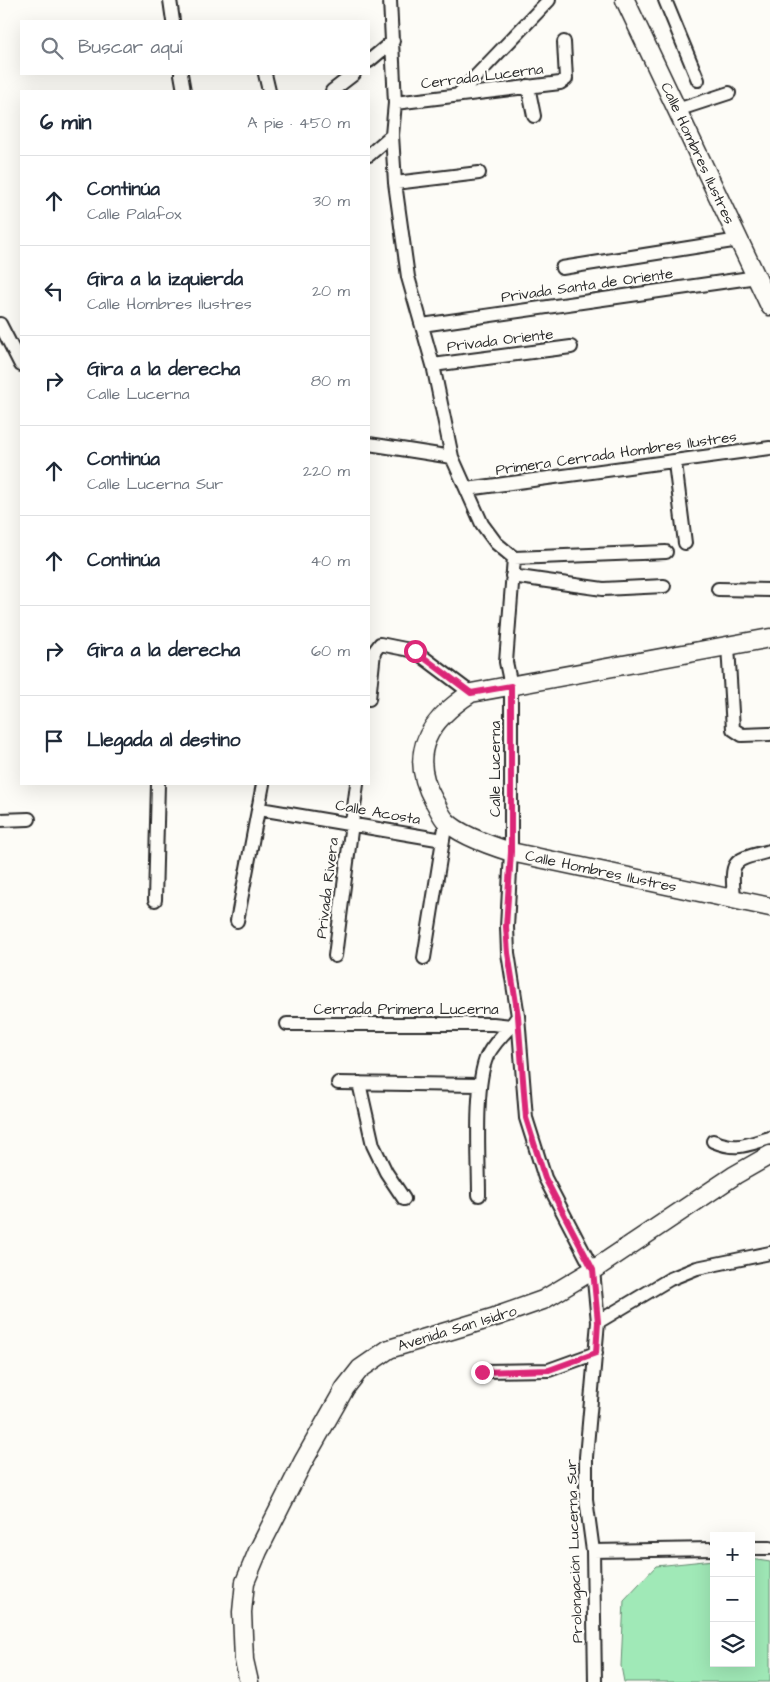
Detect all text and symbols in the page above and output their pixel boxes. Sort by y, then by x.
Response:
search box [20,20,370,75]
icon: search [38,34,66,62]
text: Buscar aquí [78,34,182,61]
street label: Cerrada Lucerna [420,59,545,94]
street label: Calle Hombres Ilustres [655,79,740,228]
text: 6 min [40,108,92,137]
text: A pie · 450 m [247,112,350,134]
text: Continúa [87,176,160,203]
icon: ahead [40,187,68,215]
text: 30 m [313,190,350,212]
text: Calle Palafox [87,203,182,225]
street label: Privada Santa de Oriente [500,263,674,308]
text: Gira a la izquierda [87,266,243,293]
icon: left [40,277,68,305]
text: 20 m [312,280,350,302]
text: Calle Hombres Ilustres [87,293,252,315]
street label: Privada Oriente [446,324,555,357]
text: Gira a la derecha [87,356,240,383]
icon: right [40,367,68,395]
text: 80 m [311,370,350,392]
text: Calle Lucerna [87,383,190,405]
street label: Primera Cerrada Hombres Ilustres [494,426,738,481]
text: Continúa [87,446,160,473]
icon: ahead [40,457,68,485]
text: 220 m [303,460,350,482]
text: Calle Lucerna Sur [87,473,223,495]
icon: ahead [40,547,68,575]
text: Continúa [87,547,160,574]
text: 40 m [310,550,350,572]
icon: right [40,637,68,665]
text: Gira a la derecha [87,637,240,664]
text: 60 m [311,640,350,662]
route start [404,640,427,663]
street label: Calle Lucerna [485,721,506,817]
icon: arrive [40,727,68,755]
text: Llegada al destino [87,727,240,754]
street label: Calle Acosta [334,795,422,830]
street label: Privada Rivera [311,836,344,940]
street label: Calle Hombres Ilustres [523,845,679,898]
street label: Cerrada Primera Lucerna [313,999,499,1020]
street label: Avenida San Isidro [395,1300,520,1357]
route end [471,1361,494,1384]
street label: Prolongación Lucerna Sur [561,1459,589,1643]
map controls [710,1532,755,1667]
button: + [710,1532,755,1577]
button: − [710,1577,755,1622]
button: layers [710,1622,755,1667]

